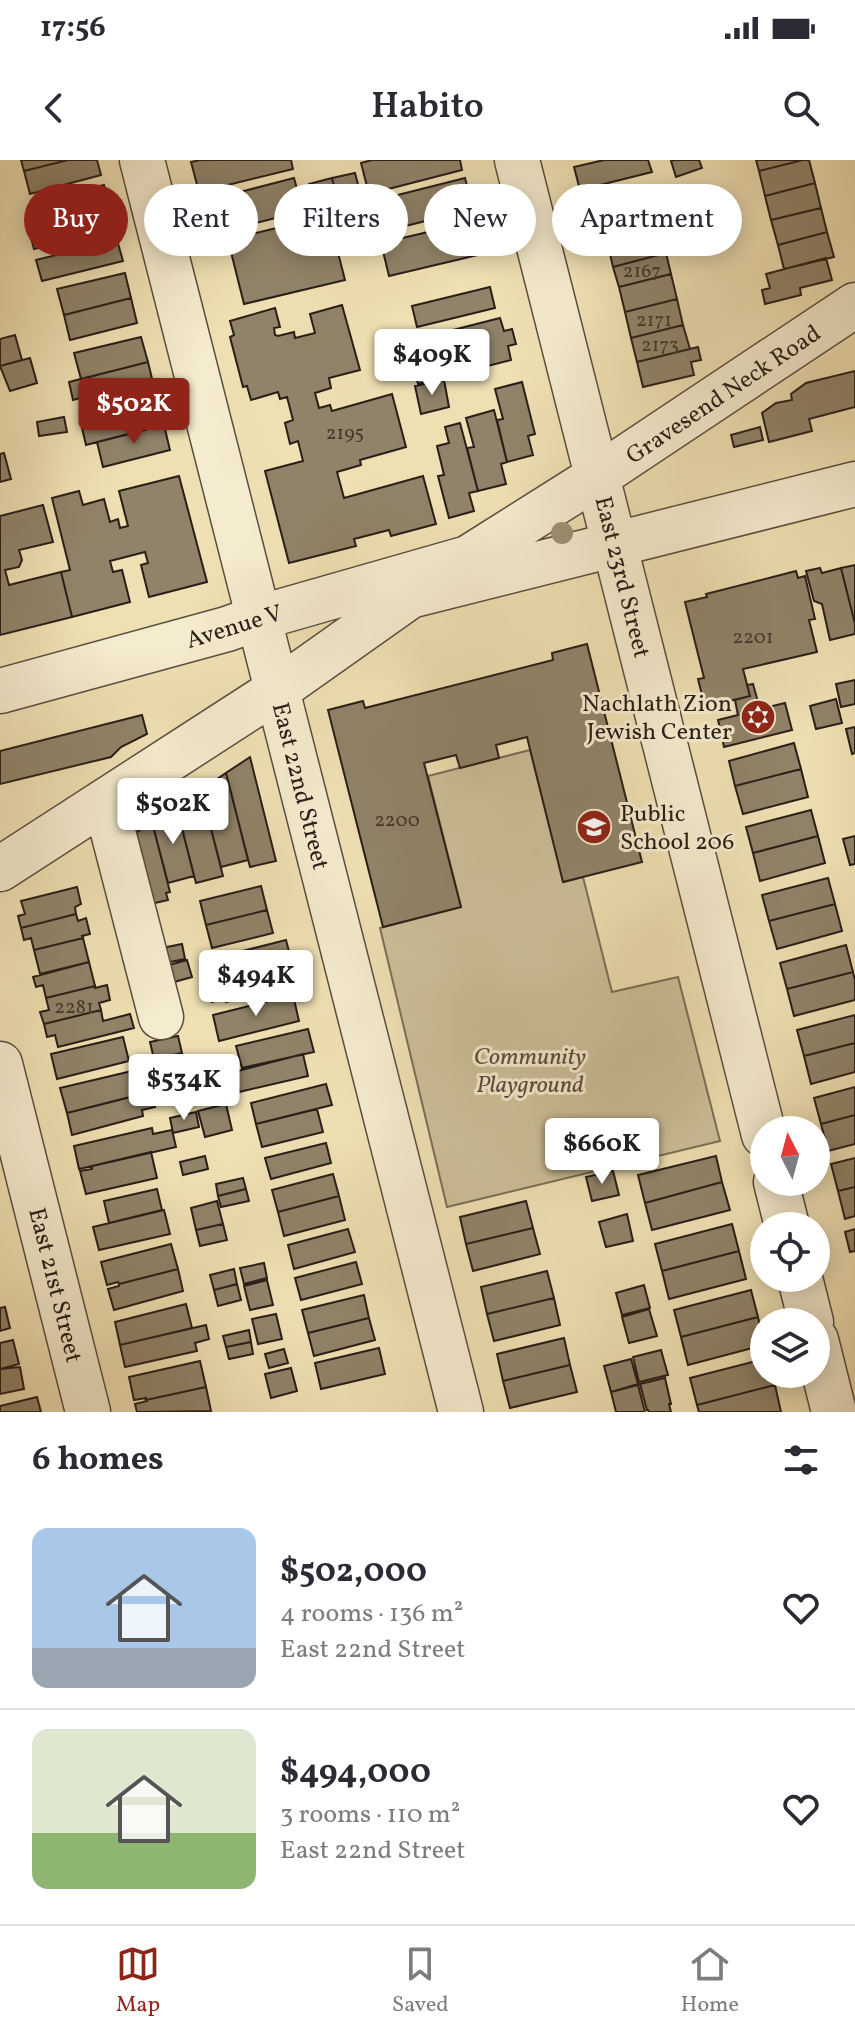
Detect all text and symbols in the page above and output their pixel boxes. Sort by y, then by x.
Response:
text: 17:56 [40,7,106,49]
text: Habito [371,83,484,133]
icon: back [32,86,76,130]
icon: search [779,86,823,130]
chip: Buy [24,184,128,256]
chip: Rent [144,184,258,256]
chip: Filters [274,184,408,256]
chip: New [424,184,536,256]
chip: Apartment [552,184,742,256]
house number: 2167 [623,258,661,286]
house number: 2171 [636,307,672,335]
street label: Gravesend Neck Road [620,318,828,474]
pin: $409K [376,329,488,397]
house number: 2173 [641,332,679,360]
text: $409K [392,337,472,373]
pin: $502K [78,378,190,446]
text: $502K [96,386,172,422]
house number: 2195 [326,420,364,448]
street label: East 23rd Street [585,493,658,662]
street label: Avenue V [182,597,287,659]
house number: 2201 [732,624,774,652]
place label: Nachlath Zion Jewish Center [582,688,732,750]
synagogue icon: Nachlath Zion Jewish Center [739,698,777,736]
street label: East 22nd Street [262,699,336,874]
pin: $502K [117,778,229,846]
text: $502K [135,786,211,822]
place label: Public School 206 [620,798,734,860]
house number: 2200 [374,807,420,835]
school or university icon: Public School 206 [575,808,613,846]
pin: $494K [200,950,312,1018]
text: $494K [217,958,295,994]
house number: 2281 [54,994,94,1022]
park label: Community Playground [474,1041,586,1103]
pin: $534K [128,1054,240,1122]
text: $534K [147,1062,221,1098]
north arrow [750,1116,830,1196]
map controls [750,1116,830,1388]
pin: $660K [546,1118,658,1186]
text: $660K [563,1126,641,1162]
street label: East 21st Street [18,1204,90,1366]
button: locate [750,1212,830,1292]
button: layers [750,1308,830,1388]
text: 6 homes [32,1437,164,1484]
icon: filters [779,1438,823,1482]
text: $502,000 [280,1549,427,1596]
icon: home [96,1560,192,1656]
icon: heart [779,1586,823,1630]
text: 4 rooms · 136 m² [280,1596,463,1632]
text: East 22nd Street [280,1632,465,1668]
text: $494,000 [280,1750,431,1797]
icon: home [96,1761,192,1857]
icon: heart [779,1787,823,1831]
text: 3 rooms · 110 m² [280,1797,460,1833]
text: East 22nd Street [280,1833,465,1869]
tab: Map [116,1942,160,2021]
tab: Saved [392,1942,449,2021]
tab: Home [681,1942,739,2021]

